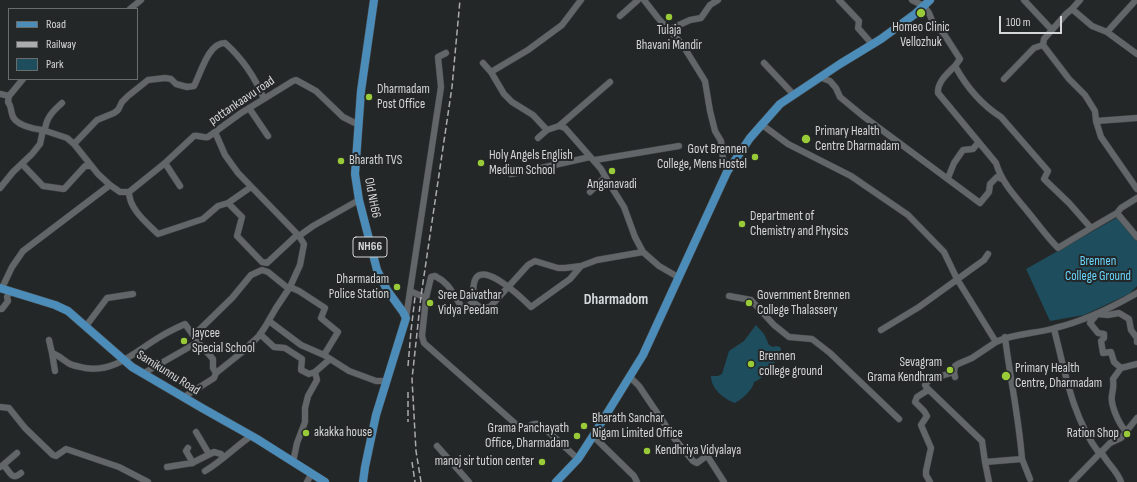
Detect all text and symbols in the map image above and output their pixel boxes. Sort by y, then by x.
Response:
marker: Homeo Clinic Vellozhuk [915,7,927,19]
legend [8,8,138,80]
scale bar [1001,8,1064,34]
marker: Tulaja Bhavani Mandir [664,12,674,22]
text: 100 m [1006,15,1031,30]
text: Road [46,17,66,32]
place label: Homeo Clinic Vellozhuk [892,20,950,51]
place label: Tulaja Bhavani Mandir [636,23,702,54]
text: Railway [46,37,76,52]
text: Park [46,57,64,72]
street label: pottankaavu road [206,73,278,129]
place label: Dharmadam Post Office [377,82,430,113]
marker: Dharmadam Post Office [364,92,374,102]
place label: Primary Health Centre Dharmadam [815,124,900,155]
marker: Primary Health Centre Dharmadam [800,133,812,145]
place label: Govt Brennen College, Mens Hostel [657,142,747,173]
place label: Holy Angels English Medium School [489,148,573,179]
marker: Govt Brennen College, Mens Hostel [750,152,760,162]
place label: Bharath TVS [349,153,402,169]
marker: Bharath TVS [336,156,346,166]
marker: Holy Angels English Medium School [476,158,486,168]
marker: Anganavadi [607,166,617,176]
street label: Old NH66 [360,176,384,220]
place label: Anganavadi [587,177,637,193]
place label: Department of Chemistry and Physics [750,209,848,240]
marker: Department of Chemistry and Physics [737,219,747,229]
road number: NH66 [353,237,387,257]
park label: Brennen College Ground [1065,254,1131,285]
place label: Dharmadam Police Station [329,272,389,303]
marker: Dharmadam Police Station [392,282,402,292]
place label: Sree Daivathar Vidya Peedam [438,288,501,319]
place label: Government Brennen College Thalassery [757,288,850,319]
district label: Dharmadom [584,291,648,309]
marker: Sree Daivathar Vidya Peedam [425,298,435,308]
marker: Government Brennen College Thalassery [744,298,754,308]
place label: Jaycee Special School [192,326,255,357]
marker: Jaycee Special School [179,336,189,346]
street label: Samikunnu Road [133,347,203,399]
place label: Brennen college ground [759,349,823,380]
place label: Sevagram Grama Kendhram [867,355,942,386]
marker: Brennen college ground [746,359,756,369]
place label: Primary Health Centre, Dharmadam [1015,361,1102,392]
marker: Sevagram Grama Kendhram [945,365,955,375]
marker: Primary Health Centre, Dharmadam [1000,370,1012,382]
place label: Bharath Sanchar Nigam Limited Office [592,411,683,442]
place label: Grama Panchayath Office, Dharmadam [485,421,569,452]
marker: Bharath Sanchar Nigam Limited Office [579,421,589,431]
place label: akakka house [314,425,372,441]
place label: Ration Shop [1067,426,1119,442]
marker: akakka house [301,428,311,438]
marker: Ration Shop [1122,429,1132,439]
marker: Grama Panchayath Office, Dharmadam [572,431,582,441]
place label: Kendhriya Vidyalaya [655,443,741,459]
marker: Kendhriya Vidyalaya [642,446,652,456]
place label: manoj sir tution center [435,454,534,470]
marker: manoj sir tution center [537,457,547,467]

